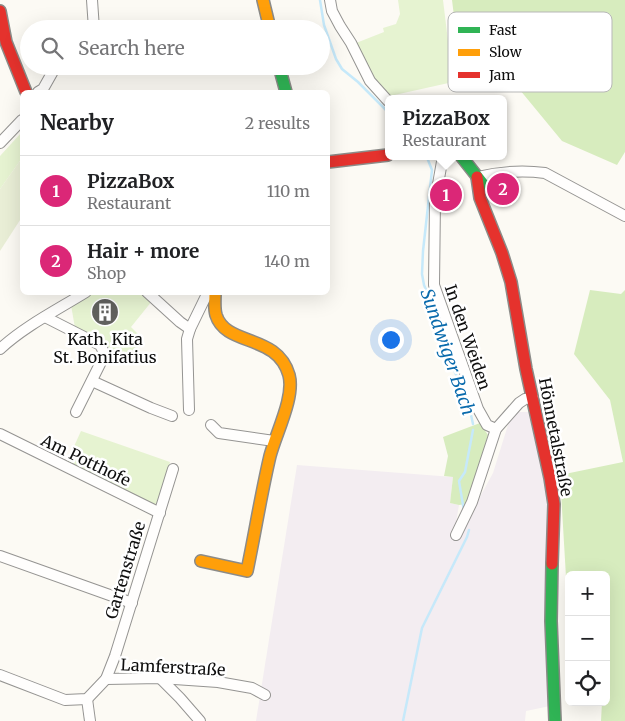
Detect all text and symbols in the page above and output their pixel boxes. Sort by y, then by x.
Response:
legend [448,12,612,92]
search box [20,20,330,75]
text: Fast [489,21,517,39]
icon: search [38,34,66,62]
text: Search here [78,36,185,60]
text: Slow [489,43,522,61]
text: Jam [488,66,515,84]
popup [385,95,507,160]
text: PizzaBox [402,106,490,130]
text: Nearby [40,109,114,136]
text: 2 results [245,113,310,133]
text: Restaurant [402,130,487,150]
text: PizzaBox [87,169,174,193]
pin: 2 [487,170,519,208]
pin: 1 [430,176,462,214]
text: 1 [52,181,60,201]
text: 110 m [267,181,310,201]
text: Restaurant [87,193,171,213]
text: Hair + more [87,239,199,263]
text: 2 [51,251,61,271]
text: 140 m [264,251,310,271]
text: Shop [87,263,126,283]
street label: In den Weiden [441,282,495,393]
water label: Sundwiger Bach [416,286,480,418]
building icon: Kath. Kita St. Bonifatius [90,297,120,327]
your location [378,327,404,353]
place label: Kath. Kita St. Bonifatius [53,329,157,367]
street label: Hönnetalstraße [535,376,577,498]
street label: Am Potthofe [37,429,134,490]
street label: Gartenstraße [101,519,149,621]
map controls [565,571,610,706]
button: + [565,571,610,616]
button: − [565,616,610,661]
street label: Lamferstraße [120,654,226,680]
button: locate [565,661,610,706]

